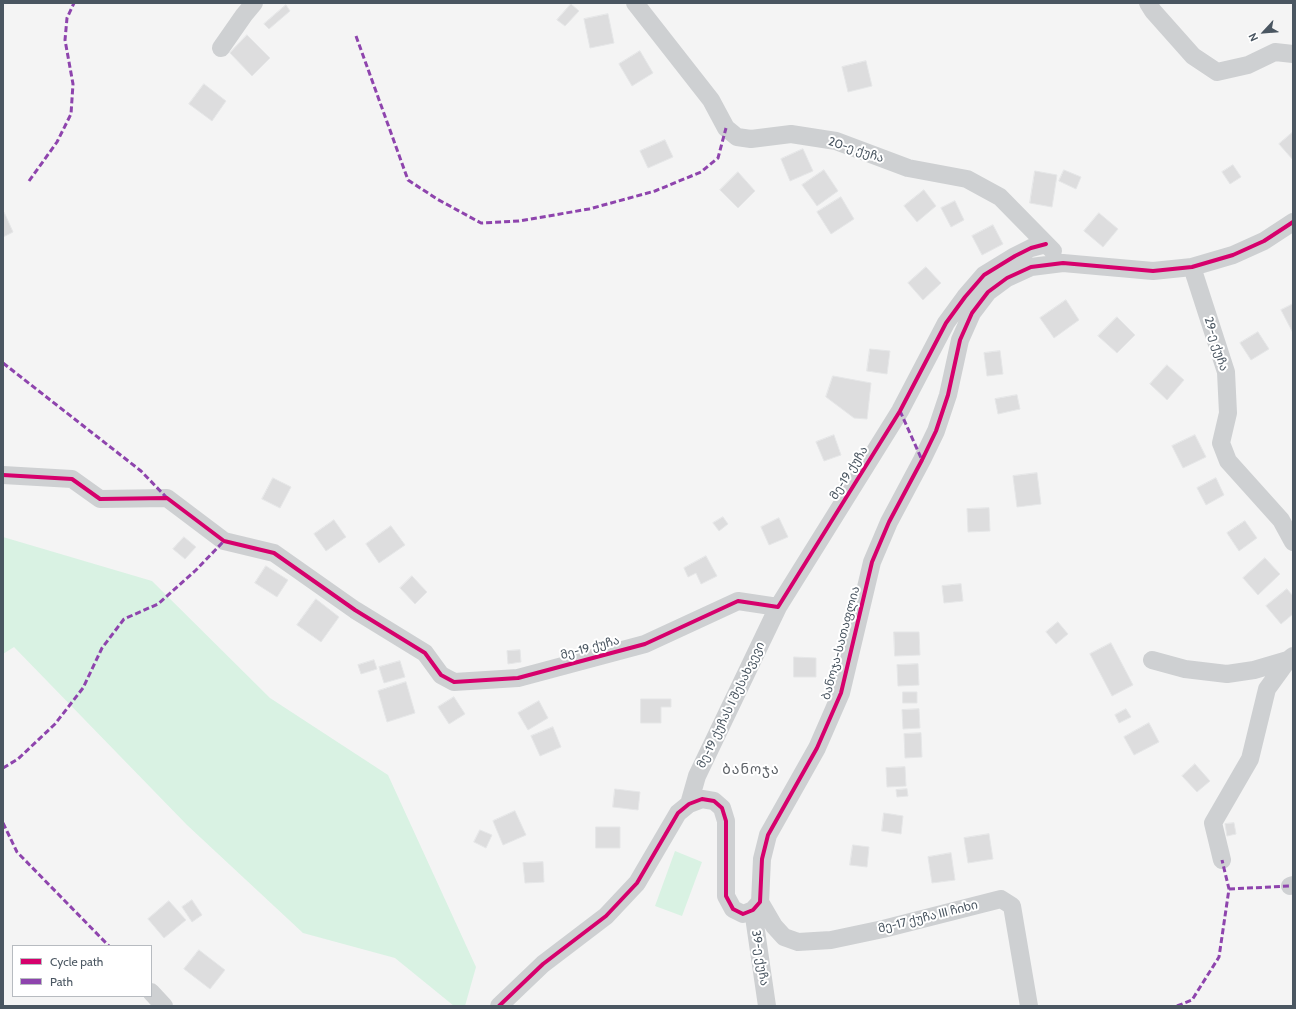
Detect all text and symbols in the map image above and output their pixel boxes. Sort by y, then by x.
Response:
north arrow [1244,12,1284,52]
text: N [1245,31,1261,44]
street label: 20-ე ქუჩა [826,134,886,166]
street label: 29-ე ქუჩა [1201,315,1231,373]
street label: მე-19 ქუჩა [827,444,871,502]
street label: ბანოჯა-სათაფლია [819,585,863,701]
street label: მე-19 ქუჩა [559,633,621,663]
street label: მე-19 ქუჩას I შესახვევი [694,639,768,771]
district label: ბანოჯა [722,762,780,778]
street label: მე-17 ქუჩა III ჩიხი [877,898,979,936]
street label: 39-ე ქუჩა [748,929,772,987]
legend [12,945,152,997]
text: Cycle path [50,954,103,969]
text: Path [50,974,73,989]

